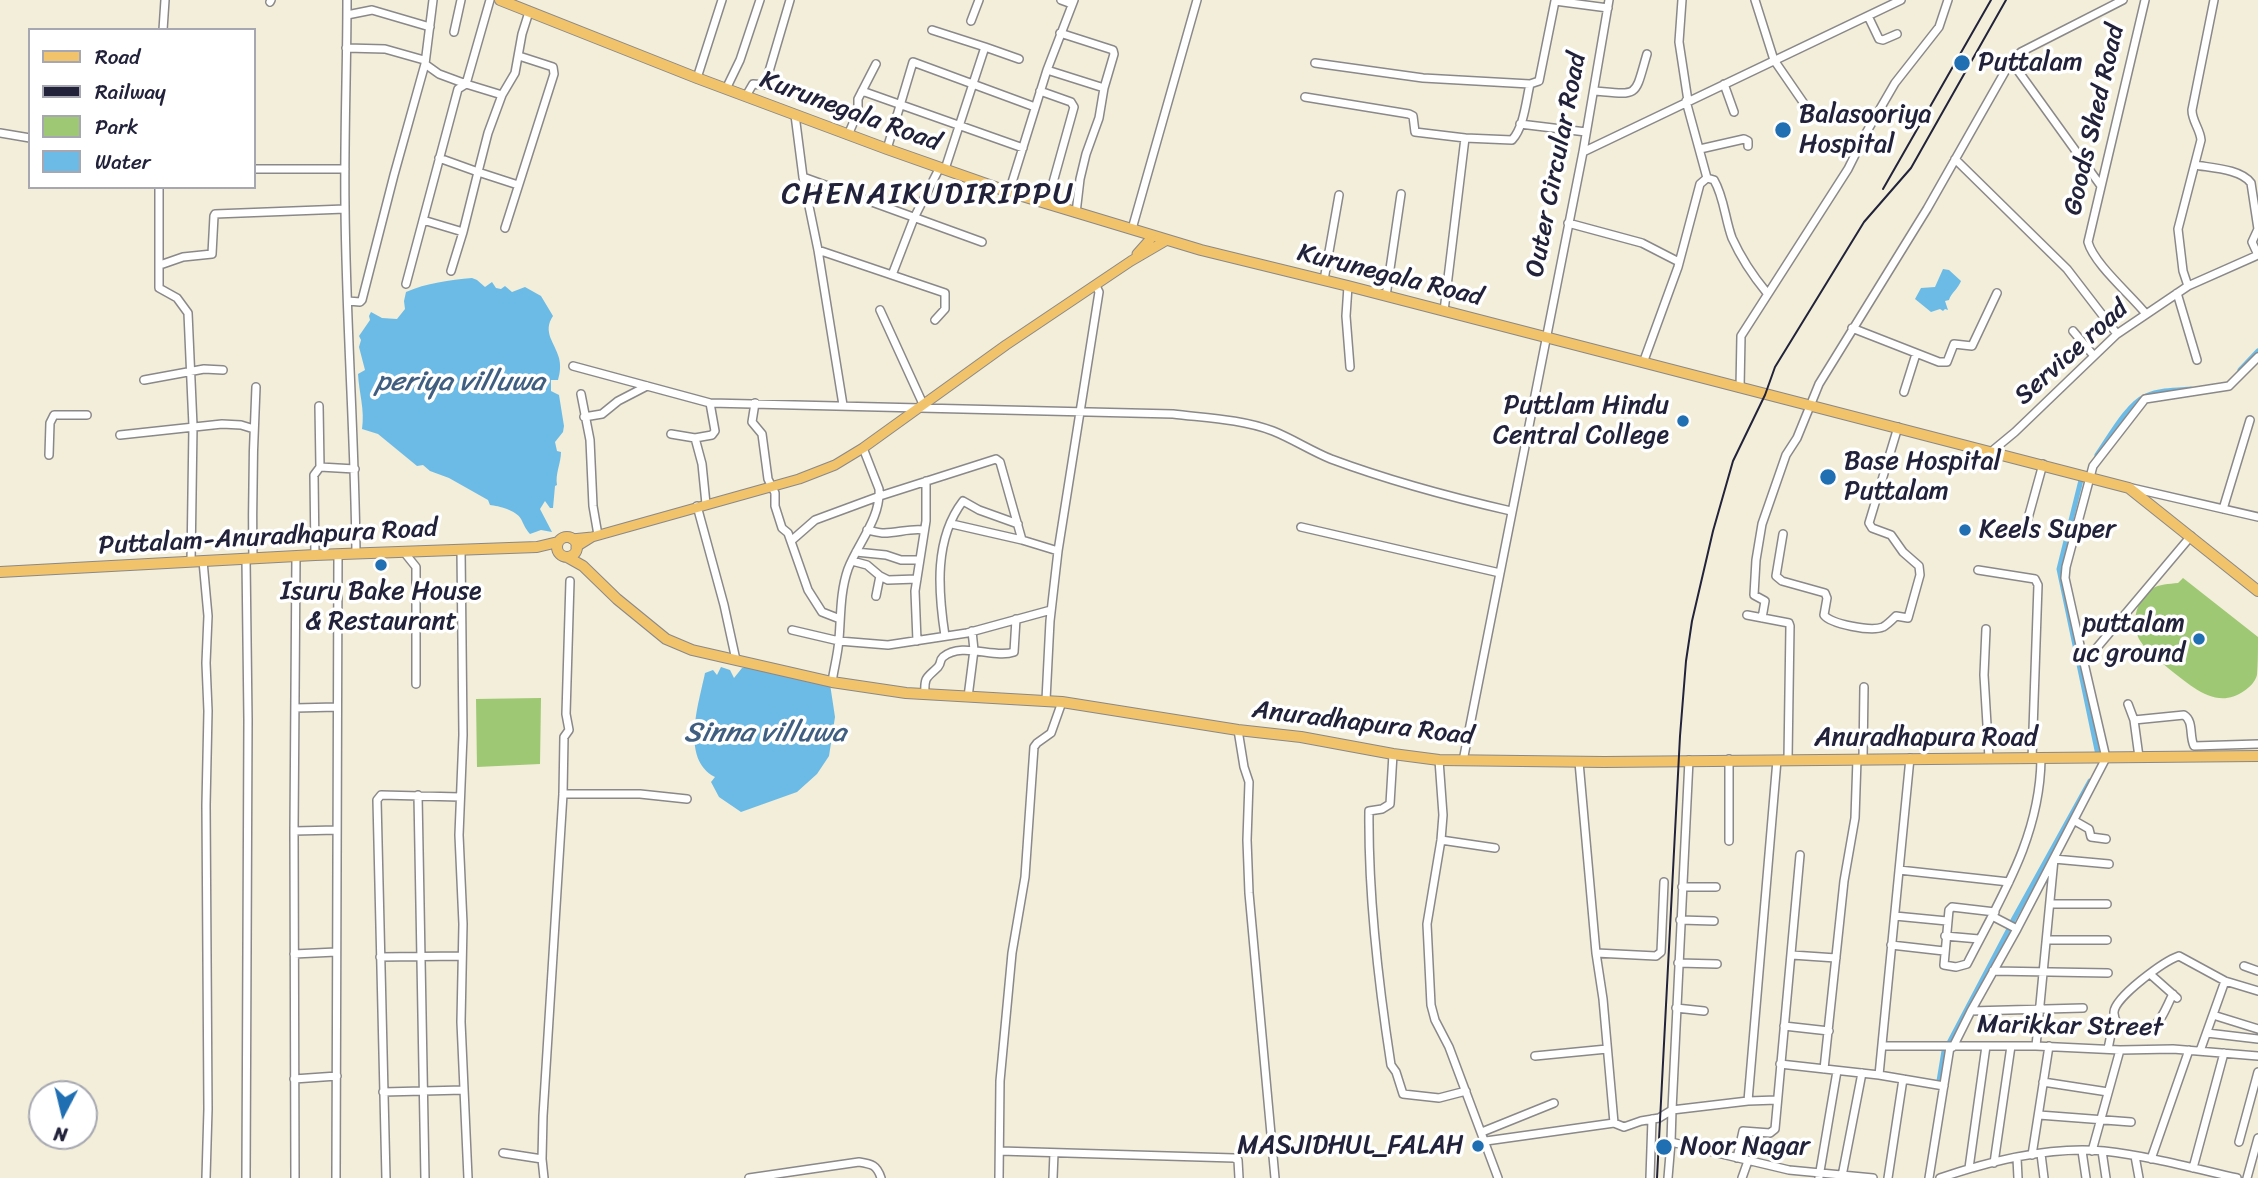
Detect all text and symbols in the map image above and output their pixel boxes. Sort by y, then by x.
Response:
street label: Goods Shed Road [2058,22,2132,218]
legend [28,28,256,189]
text: Road [95,38,140,76]
place label: Puttalam [1978,47,2083,79]
street label: Outer Circular Road [1520,50,1594,280]
marker: Puttalam [1952,53,1972,73]
street label: Kurunegala Road [755,65,945,159]
text: Railway [95,73,166,111]
place label: Balasooriya Hospital [1799,99,1931,160]
text: Park [95,108,138,146]
marker: Balasooriya Hospital [1773,120,1793,140]
text: Water [95,143,150,181]
district label: CHENAIKUDIRIPPU [788,177,1068,213]
street label: Kurunegala Road [1294,238,1486,314]
street label: Service road [2009,294,2135,412]
water label: periya villuwa [375,366,545,400]
place label: Puttlam Hindu Central College [1493,390,1669,452]
marker: Puttlam Hindu Central College [1675,413,1691,429]
place label: Base Hospital Puttalam [1844,446,2001,508]
marker: Base Hospital Puttalam [1818,467,1838,487]
street label: Puttalam-Anuradhapura Road [98,514,438,562]
place label: Keels Super [1979,514,2116,546]
marker: Keels Super [1957,522,1973,538]
marker: Isuru Bake House & Restaurant [373,557,389,573]
place label: Isuru Bake House & Restaurant [281,576,481,638]
place label: puttalam uc ground [2073,608,2185,670]
marker: puttalam uc ground [2191,631,2207,647]
street label: Anuradhapura Road [1250,695,1476,753]
water label: Sinna villuwa [684,717,846,751]
street label: Anuradhapura Road [1815,722,2037,754]
street label: Marikkar Street [1977,1010,2163,1044]
north arrow [28,1080,98,1150]
text: N [52,1117,69,1152]
place label: MASJIDHUL_FALAH [1237,1130,1464,1162]
place label: Noor Nagar [1680,1131,1810,1163]
marker: Noor Nagar [1654,1137,1674,1157]
marker: MASJIDHUL_FALAH [1470,1138,1486,1154]

